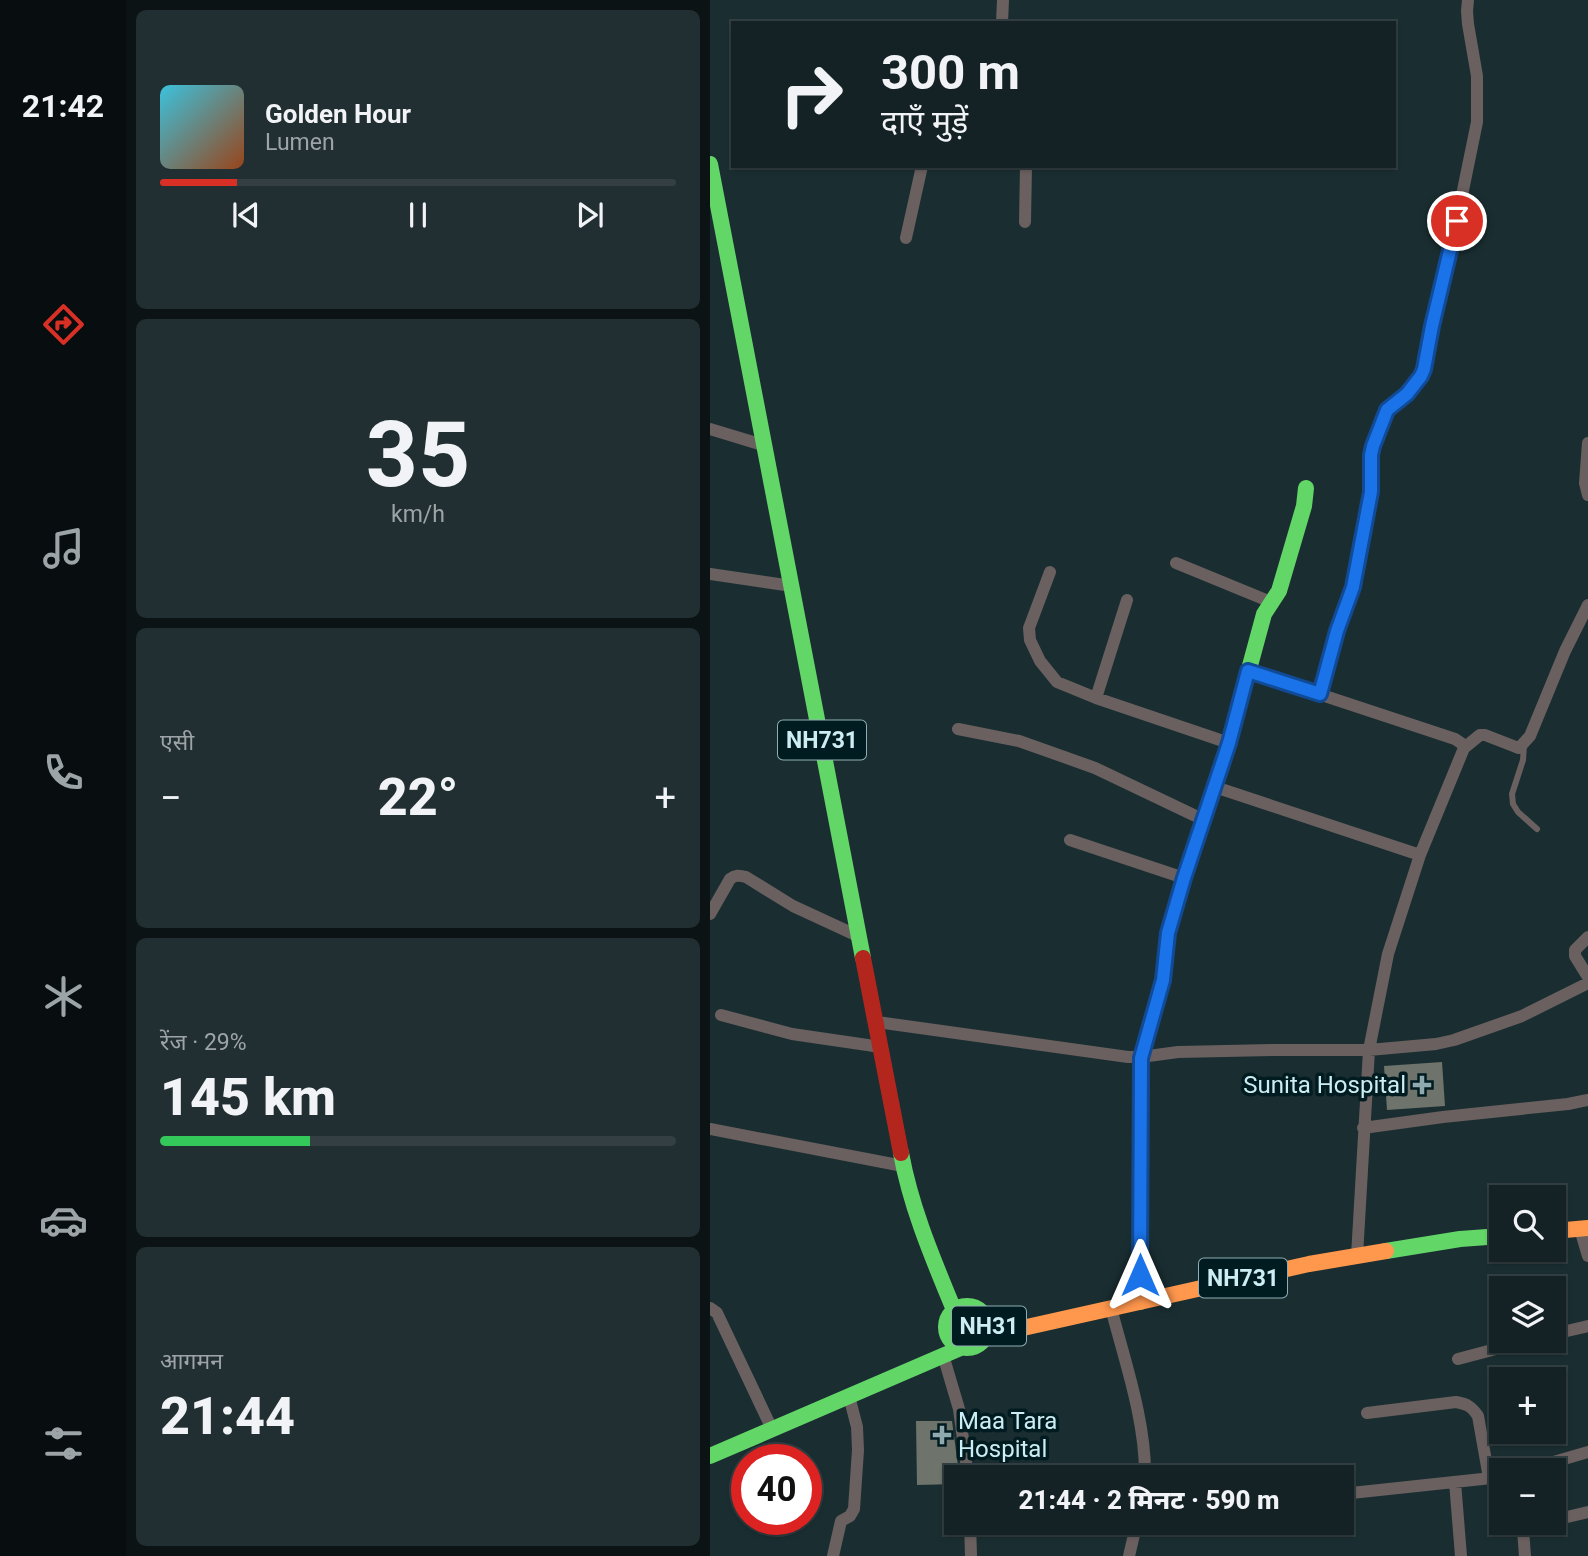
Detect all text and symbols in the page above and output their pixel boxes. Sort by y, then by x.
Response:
text: 300 m [881,44,1020,101]
icon: right [766,49,857,140]
text: 21:42 [22,87,104,125]
text: Golden Hour [265,99,411,129]
text: दाएँ मुड़ें [881,103,968,141]
text: Lumen [265,129,335,156]
pin [1427,191,1487,251]
icon: previous [227,196,265,234]
icon: pause [399,196,437,234]
icon: next [571,196,609,234]
icon: arrive [1438,202,1476,240]
icon: directions [39,300,88,349]
text: 35 [366,402,470,508]
text: km/h [391,501,445,528]
icon: music [39,524,88,573]
road number: NH731 [778,720,866,760]
text: एसी [160,729,194,756]
icon: phone [39,748,88,797]
text: 22° [378,767,458,828]
text: − [160,776,182,820]
text: + [654,776,676,820]
icon: climate [39,972,88,1021]
text: रेंज · 29% [160,1029,247,1056]
text: 145 km [160,1067,336,1128]
place label: Sunita Hospital [1243,1071,1406,1099]
marker: Sunita Hospital [1412,1075,1432,1095]
map controls [1489,1185,1566,1535]
button: search [1489,1185,1566,1262]
icon: car [39,1196,88,1245]
position arrow [1103,1238,1177,1312]
road number: NH731 [1199,1259,1287,1298]
button: layers [1489,1276,1566,1353]
road number: NH31 [952,1306,1026,1345]
text: आगमन [160,1348,223,1375]
button: + [1489,1367,1566,1444]
text: 21:44 [160,1386,295,1447]
place label: Maa Tara Hospital [958,1407,1057,1463]
icon: filters [39,1419,88,1468]
marker: Maa Tara Hospital [932,1425,952,1445]
speed limit sign: 40 [731,1444,822,1535]
button: − [1489,1458,1566,1535]
text: 21:44 · 2 मिनट · 590 m [1019,1485,1280,1515]

